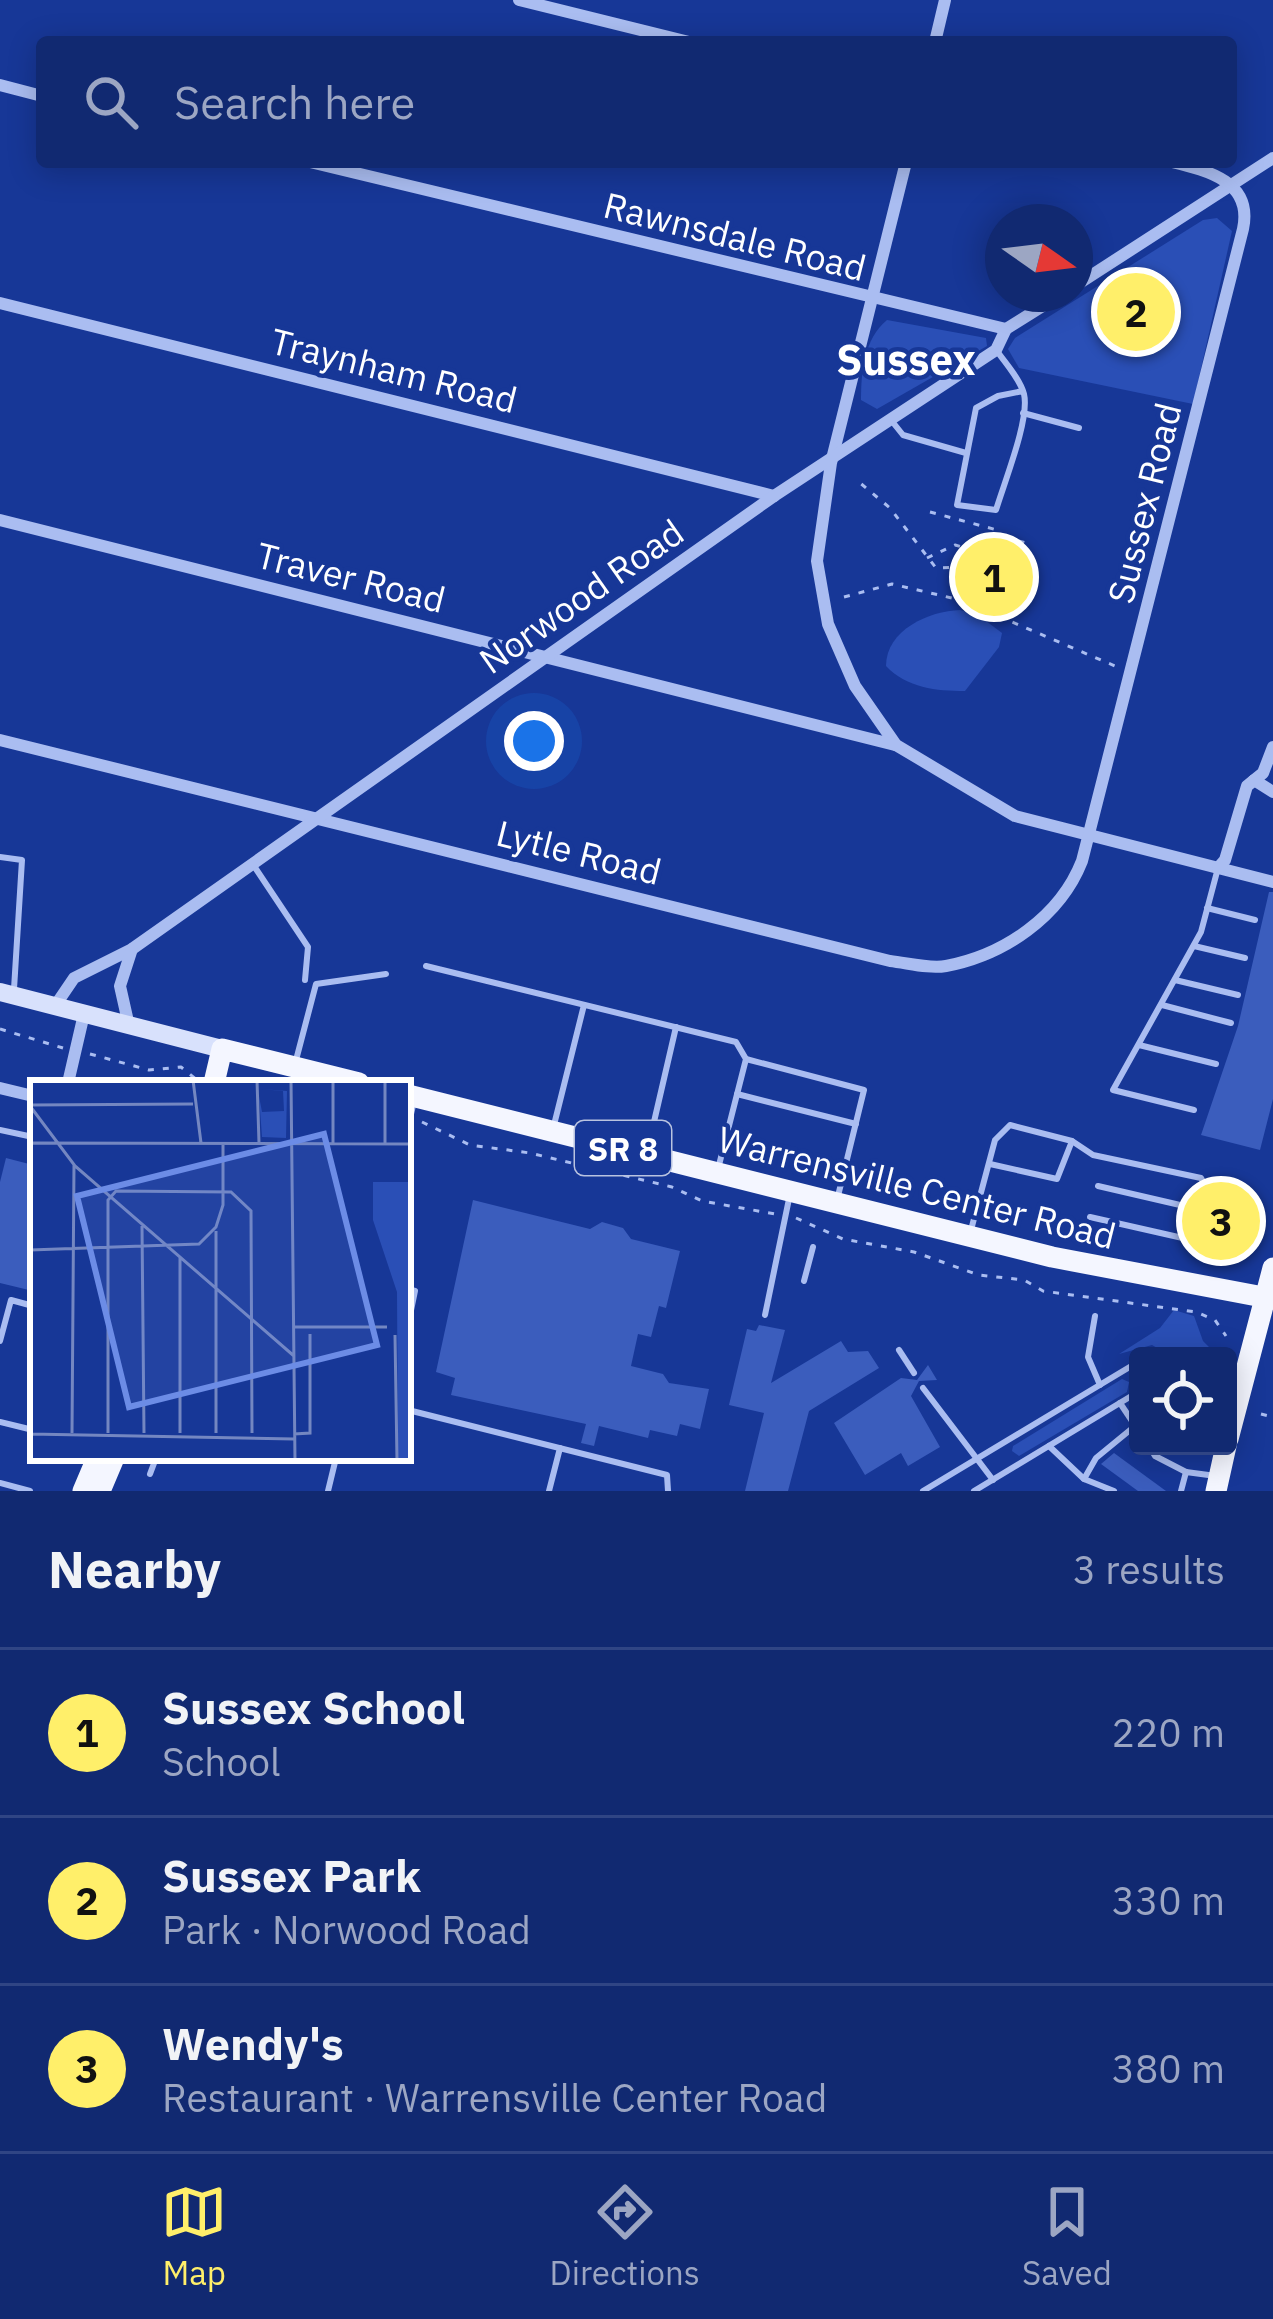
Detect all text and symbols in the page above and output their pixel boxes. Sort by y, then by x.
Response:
search box [36,36,1237,168]
icon: search [78,69,144,135]
text: Search here [174,73,415,131]
street label: Rawnsdale Road [599,181,871,291]
north arrow [985,204,1093,312]
pin: 2 [1097,267,1175,357]
street label: Traynham Road [266,317,522,423]
district label: Sussex [836,332,976,387]
street label: Sussex Road [1096,398,1192,608]
street label: Norwood Road [470,508,692,684]
street label: Traver Road [252,531,450,623]
pin: 1 [955,532,1033,622]
your location [504,711,564,771]
street label: Lytle Road [492,809,666,895]
inset map [30,1080,411,1461]
street label: Warrensville Center Road [713,1115,1121,1259]
road number: SR 8 [575,1121,671,1175]
pin: 3 [1182,1176,1260,1266]
map controls [1129,1347,1237,1455]
button: locate [1129,1347,1237,1455]
text: Nearby [48,1536,221,1602]
text: 3 results [1073,1544,1225,1595]
text: Sussex School [162,1678,465,1736]
text: 1 [75,1707,99,1758]
text: 220 m [1112,1707,1225,1758]
text: School [162,1736,281,1787]
text: Sussex Park [162,1846,421,1904]
text: 2 [75,1875,99,1926]
text: 330 m [1112,1875,1225,1926]
text: Park · Norwood Road [162,1904,531,1955]
text: Wendy's [162,2014,344,2072]
text: 3 [75,2043,99,2094]
text: 380 m [1112,2043,1225,2094]
text: Restaurant · Warrensville Center Road [162,2072,827,2123]
tab: Map [161,2179,227,2294]
tab: Directions [550,2179,700,2294]
tab: Saved [1022,2179,1112,2294]

